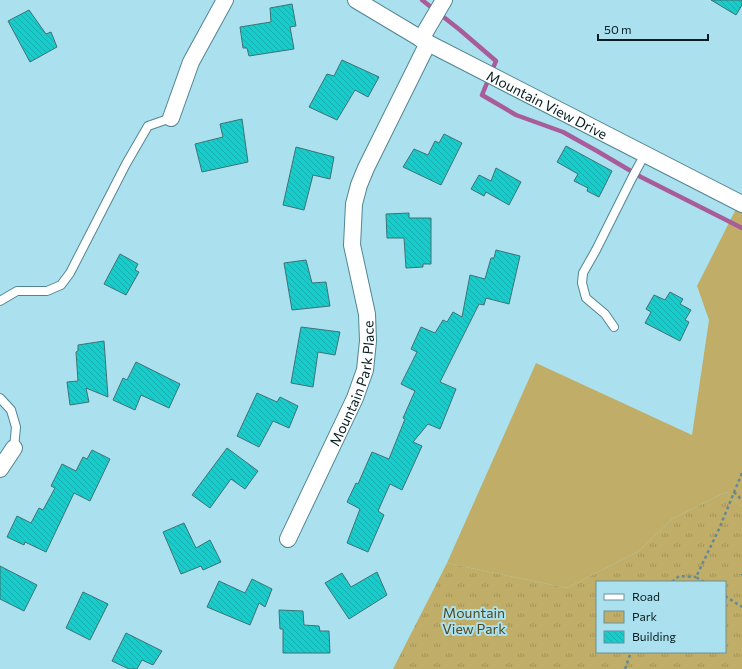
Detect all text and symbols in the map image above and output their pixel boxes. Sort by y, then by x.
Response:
scale bar [598,16,708,42]
text: 50 m [604,22,632,36]
street label: Mountain View Drive [484,66,611,142]
street label: Mountain Park Place [325,320,377,448]
legend [596,581,726,653]
text: Road [632,589,660,603]
park label: Mountain View Park [442,604,506,637]
text: Park [632,609,658,623]
text: Building [632,629,676,643]

